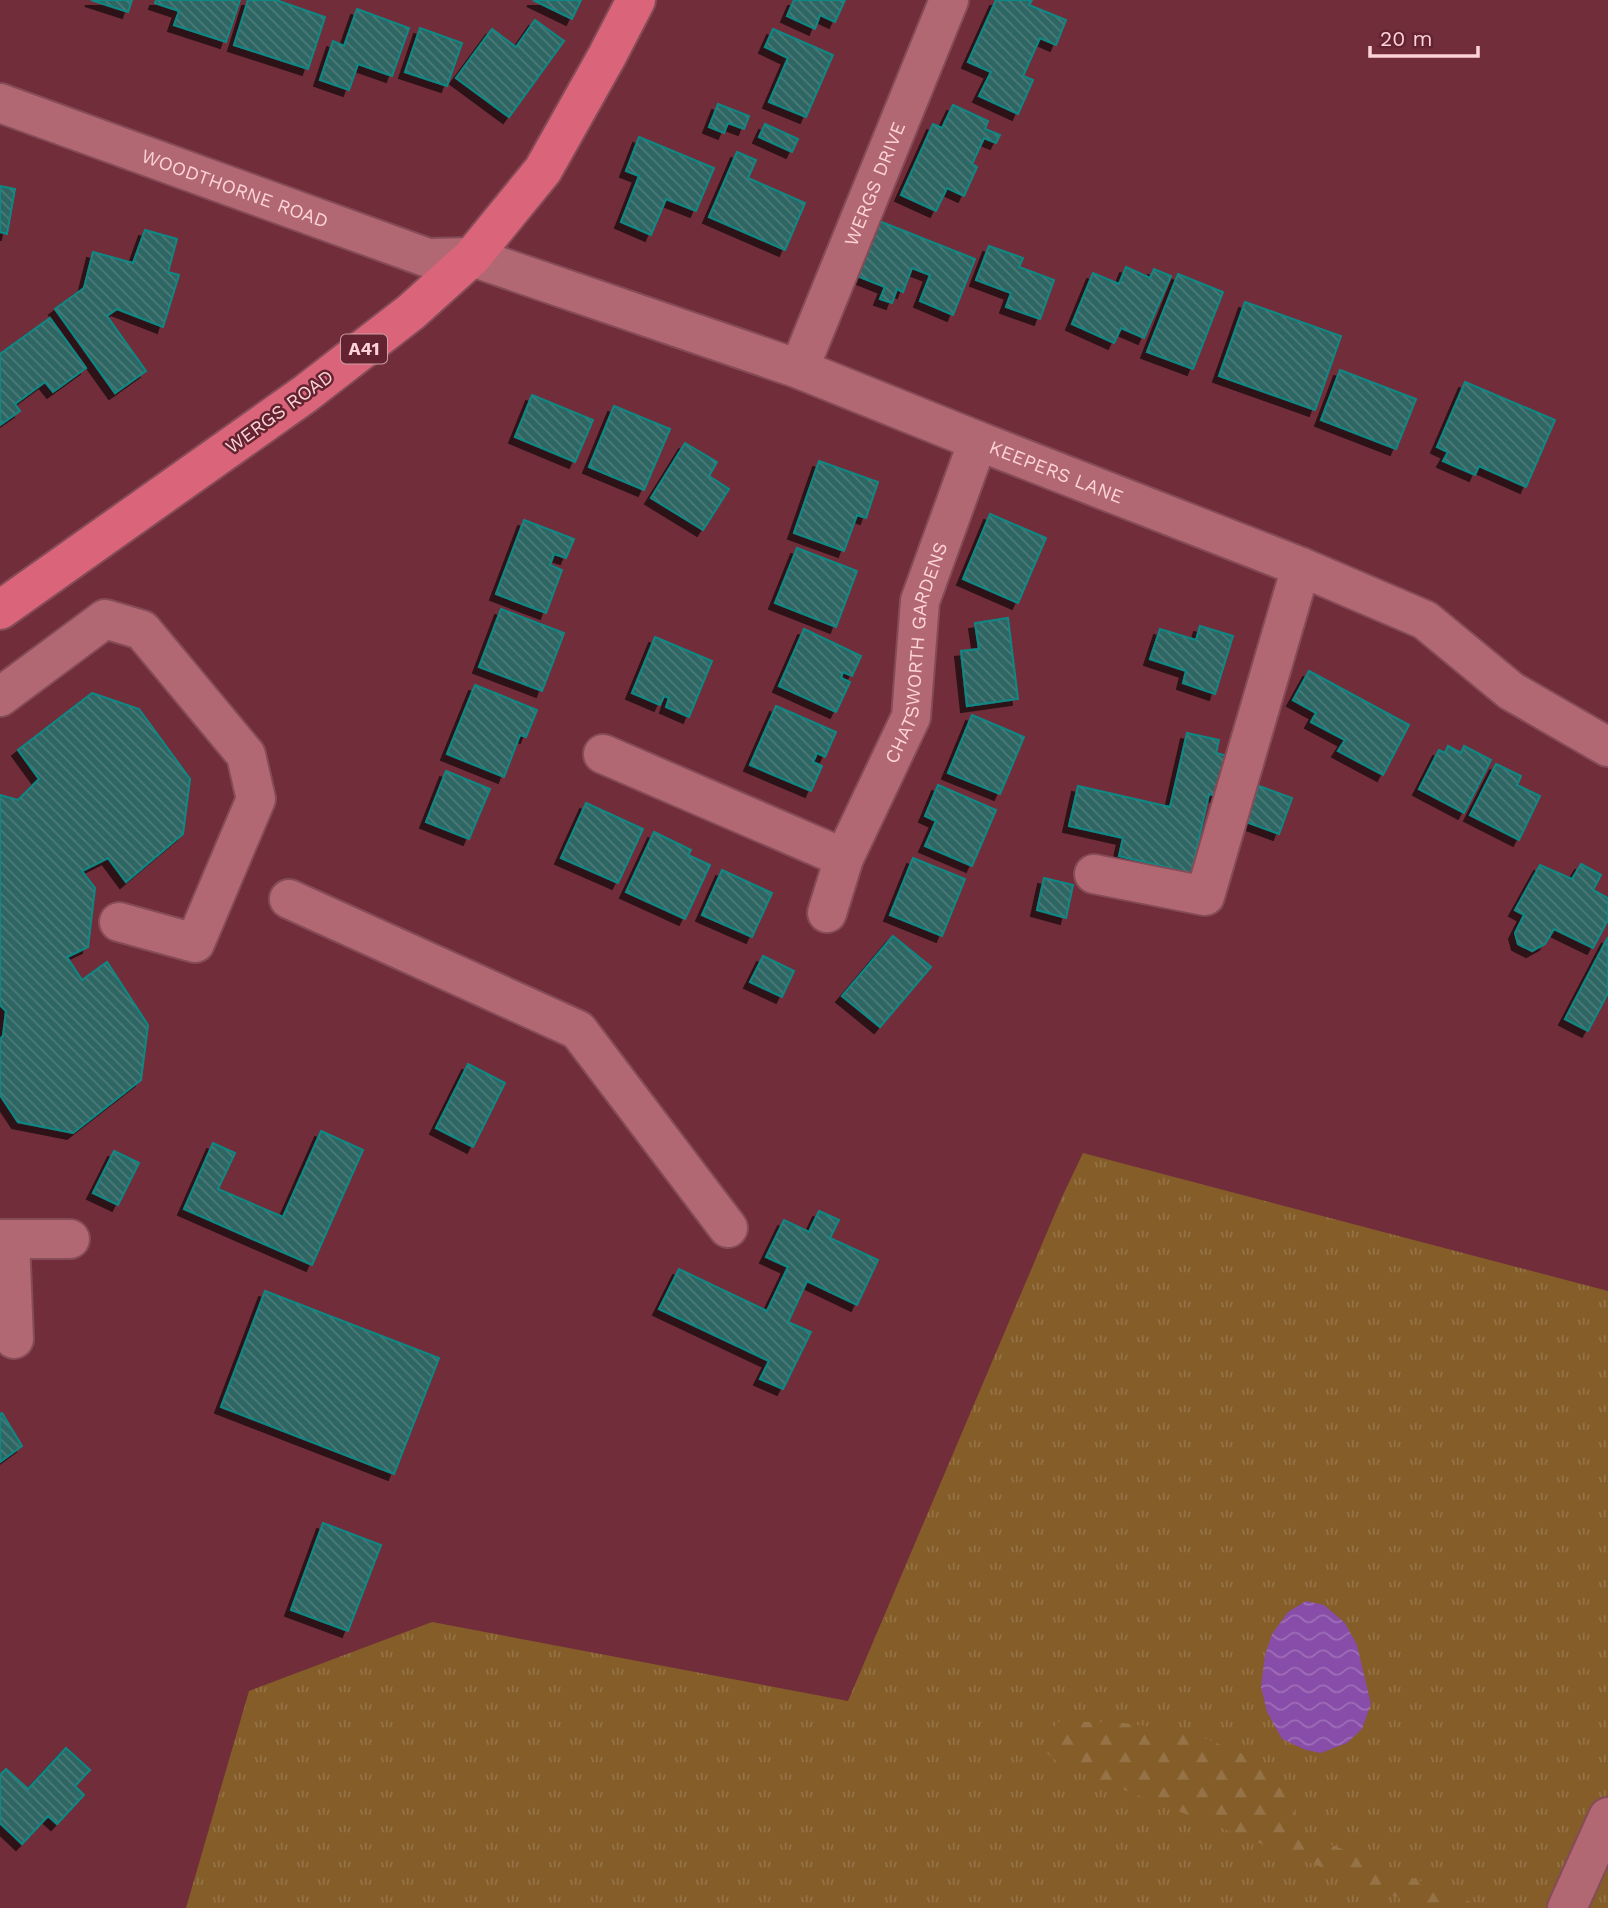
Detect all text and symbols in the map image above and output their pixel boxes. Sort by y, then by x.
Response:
scale bar [1370,14,1478,58]
text: 20 m [1380,26,1432,51]
street label: WERGS DRIVE [839,119,910,249]
street label: WOODTHORNE ROAD [138,144,332,233]
road number: A41 [341,334,387,363]
street label: WERGS ROAD [221,365,338,458]
street label: KEEPERS LANE [986,436,1126,509]
street label: CHATSWORTH GARDENS [880,539,952,767]

